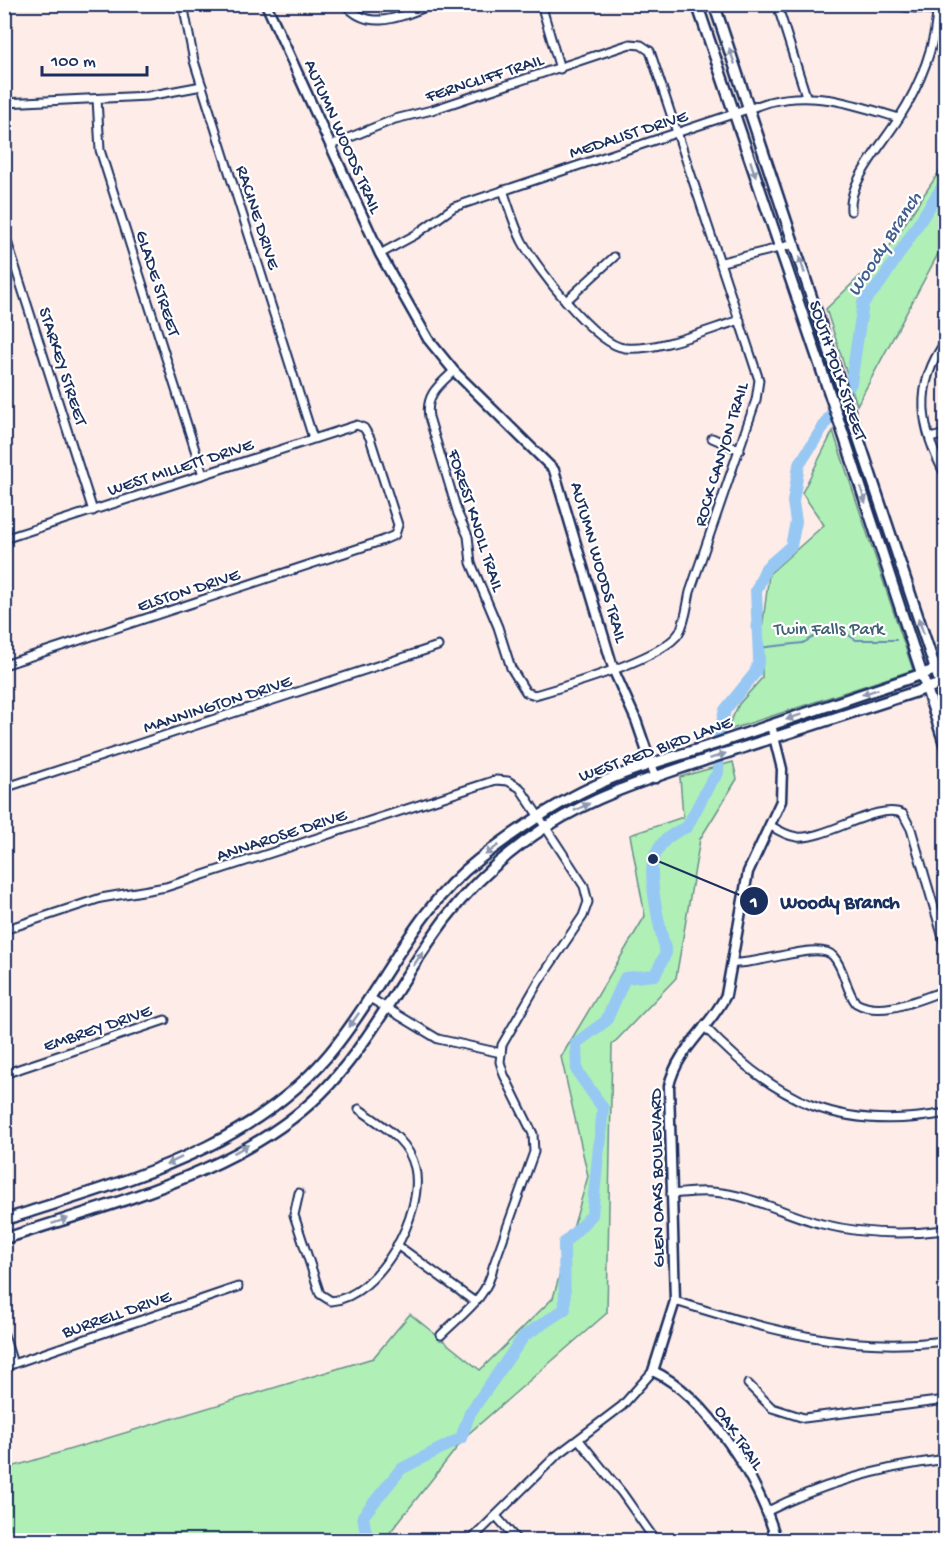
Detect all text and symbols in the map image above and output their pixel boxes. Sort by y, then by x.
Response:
scale bar [42,39,147,77]
one-way arrow [727,47,737,65]
street label: FERNCLIFF TRAIL [422,50,548,109]
text: 100 m [50,52,96,73]
street label: AUTUMN WOODS TRAIL [298,57,386,218]
street label: MEDALIST DRIVE [567,106,691,164]
one-way arrow [749,160,758,178]
street label: RACINE DRIVE [230,163,284,273]
water label: Woody Branch [844,188,928,301]
street label: GLADE STREET [130,228,184,340]
one-way arrow [797,256,806,274]
street label: SOUTH POLK STREET [803,298,871,445]
street label: STARKEY STREET [33,305,91,430]
street label: ROCK CANYON TRAIL [691,379,755,529]
street label: WEST MILLETT DRIVE [105,435,257,502]
street label: FOREST KNOLL TRAIL [441,446,508,596]
street label: AUTUMN WOODS TRAIL [565,480,631,647]
one-way arrow [859,486,869,504]
street label: ELSTON DRIVE [135,565,243,618]
one-way arrow [915,617,925,635]
park label: Twin Falls Park [773,620,886,641]
street label: MANNINGTON DRIVE [141,671,295,739]
one-way arrow [861,687,879,697]
street label: WEST RED BIRD LANE [576,713,736,788]
one-way arrow [785,713,803,722]
one-way arrow [709,751,727,760]
one-way arrow [573,802,590,812]
street label: ANNAROSE DRIVE [214,805,350,867]
one-way arrow [485,843,500,855]
callout: Woody Branch [739,882,912,920]
text: 1 [749,893,758,914]
text: Woody Branch [779,893,900,916]
one-way arrow [412,952,424,968]
street label: EMBREY DRIVE [41,1001,155,1058]
one-way arrow [349,1012,360,1028]
street label: GLEN OAKS BOULEVARD [646,1088,671,1268]
one-way arrow [233,1144,250,1154]
one-way arrow [166,1156,183,1165]
one-way arrow [51,1215,69,1225]
street label: BURRELL DRIVE [59,1287,175,1344]
street label: OAK TRAIL [709,1402,768,1476]

